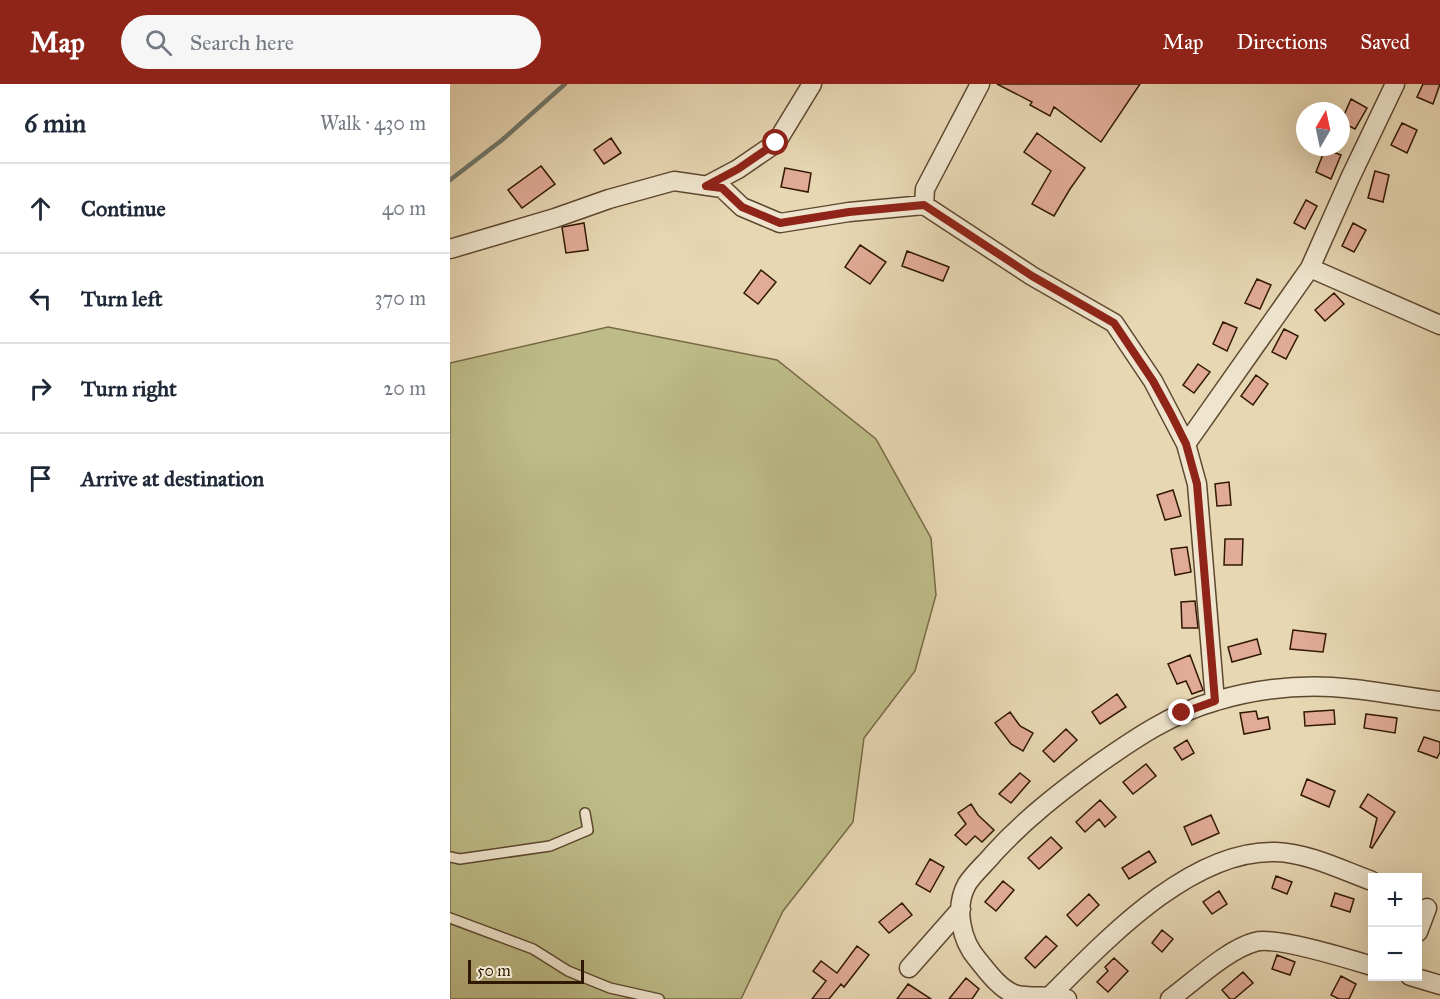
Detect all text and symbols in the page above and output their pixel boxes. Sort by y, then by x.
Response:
search box [121,15,541,69]
text: Map [30,25,85,60]
icon: search [142,26,175,59]
text: Search here [190,29,294,56]
text: Map [1163,29,1204,55]
text: Directions [1237,29,1327,55]
text: Saved [1360,29,1410,55]
north arrow [1296,102,1350,156]
text: 6 min [24,107,86,139]
text: Walk · 430 m [320,111,426,135]
route start [762,129,788,155]
icon: ahead [24,192,57,225]
text: Continue [81,195,166,222]
text: 40 m [382,196,426,220]
icon: left [24,282,57,315]
text: Turn left [81,285,163,312]
text: 370 m [375,286,426,310]
icon: right [24,372,57,405]
text: Turn right [81,375,177,402]
text: 20 m [383,376,426,400]
icon: arrive [24,462,57,495]
text: Arrive at destination [81,465,264,492]
route end [1168,699,1194,725]
map controls [1368,873,1422,981]
button: + [1368,873,1422,927]
button: − [1368,927,1422,981]
scale bar [468,957,584,984]
text: 50 m [477,961,511,980]

